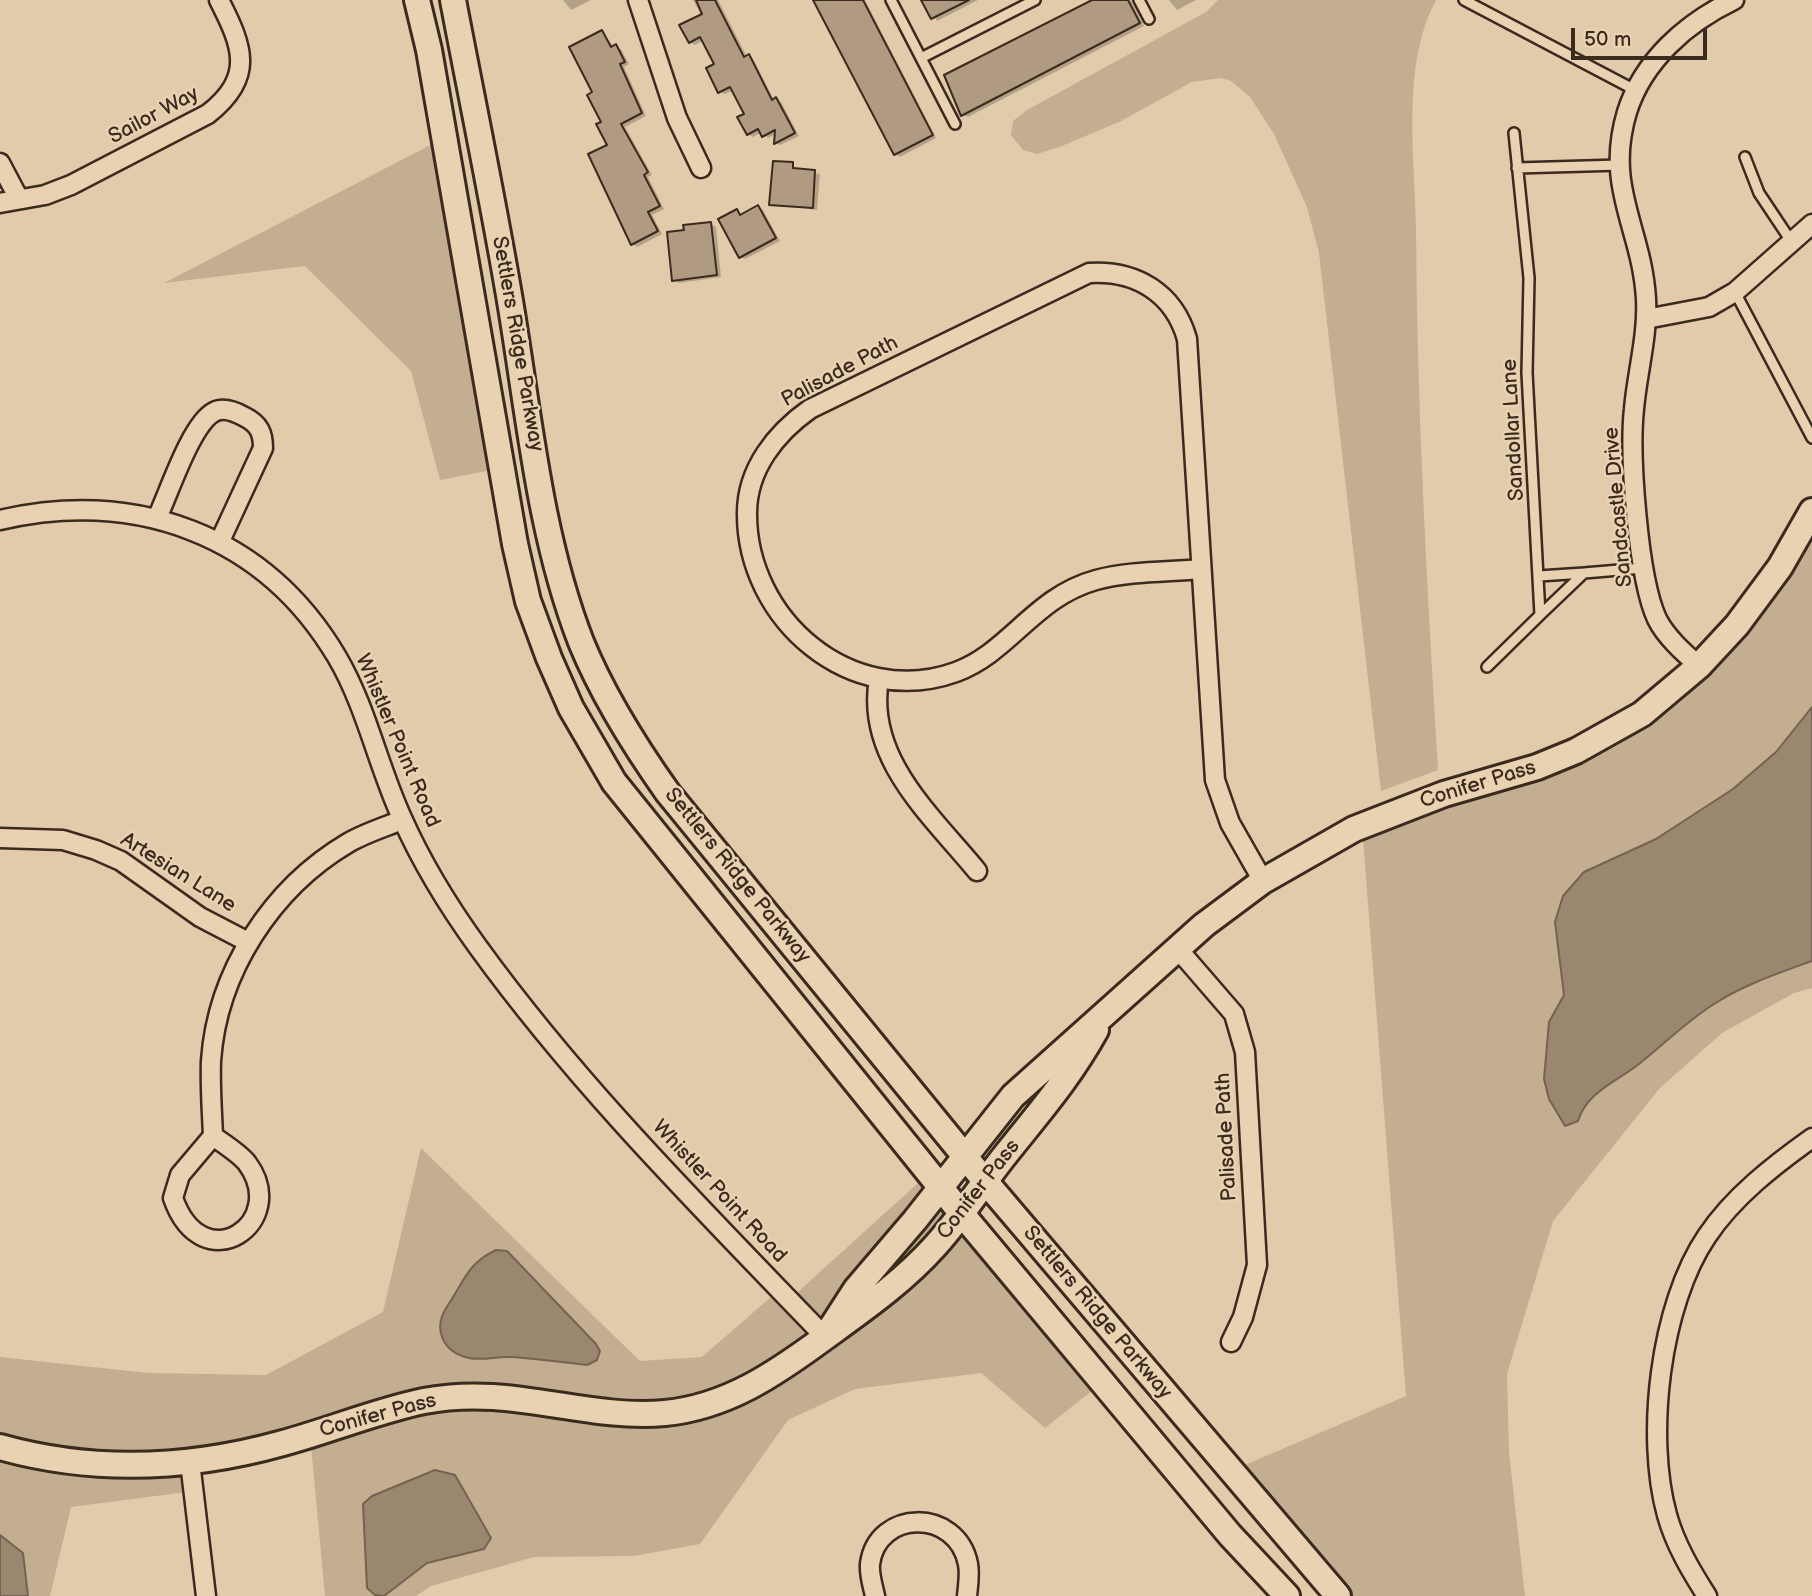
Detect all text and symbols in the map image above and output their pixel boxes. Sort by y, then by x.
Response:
scale bar [1574,14,1710,58]
text: 50 m [1584,27,1631,52]
street label: Sailor Way [105,82,203,150]
street label: Settlers Ridge Parkway [486,234,548,454]
street label: Palisade Path [777,331,903,413]
street label: Sandollar Lane [1498,358,1530,502]
street label: Sandcastle Drive [1599,426,1639,588]
street label: Whistler Point Road [349,651,445,831]
street label: Conifer Pass [1417,755,1539,815]
street label: Settlers Ridge Parkway [659,783,815,969]
street label: Artesian Lane [116,828,240,918]
street label: Palisade Path [1211,1072,1243,1202]
street label: Whistler Point Road [646,1115,792,1269]
street label: Conifer Pass [932,1135,1026,1245]
street label: Settlers Ridge Parkway [1017,1221,1177,1405]
street label: Conifer Pass [317,1388,439,1444]

